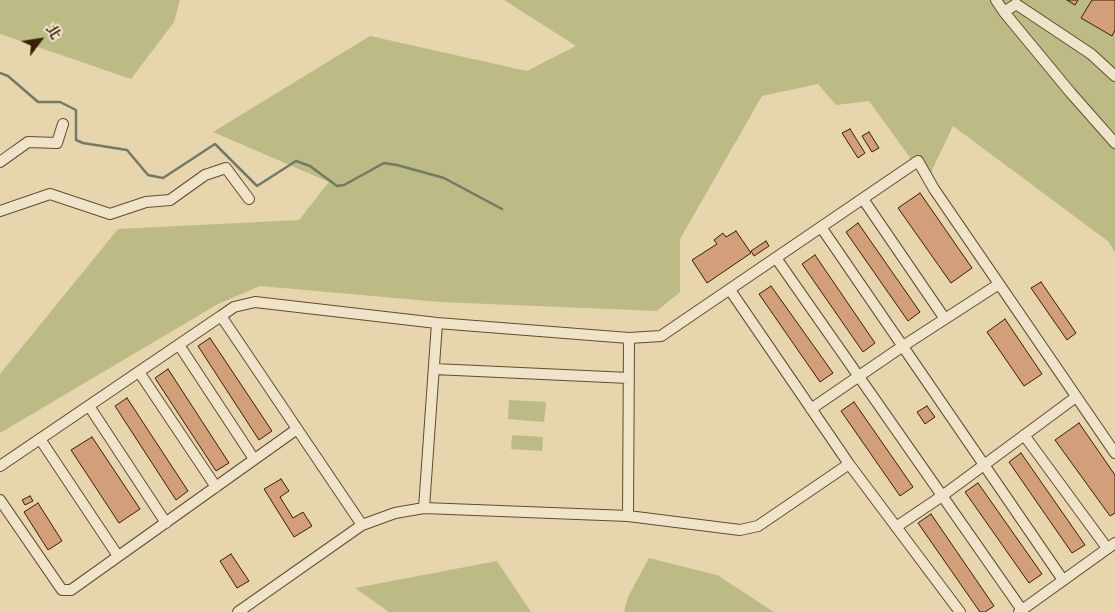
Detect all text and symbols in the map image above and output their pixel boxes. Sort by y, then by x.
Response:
north arrow [15,15,65,65]
text: 北 [42,21,65,43]

